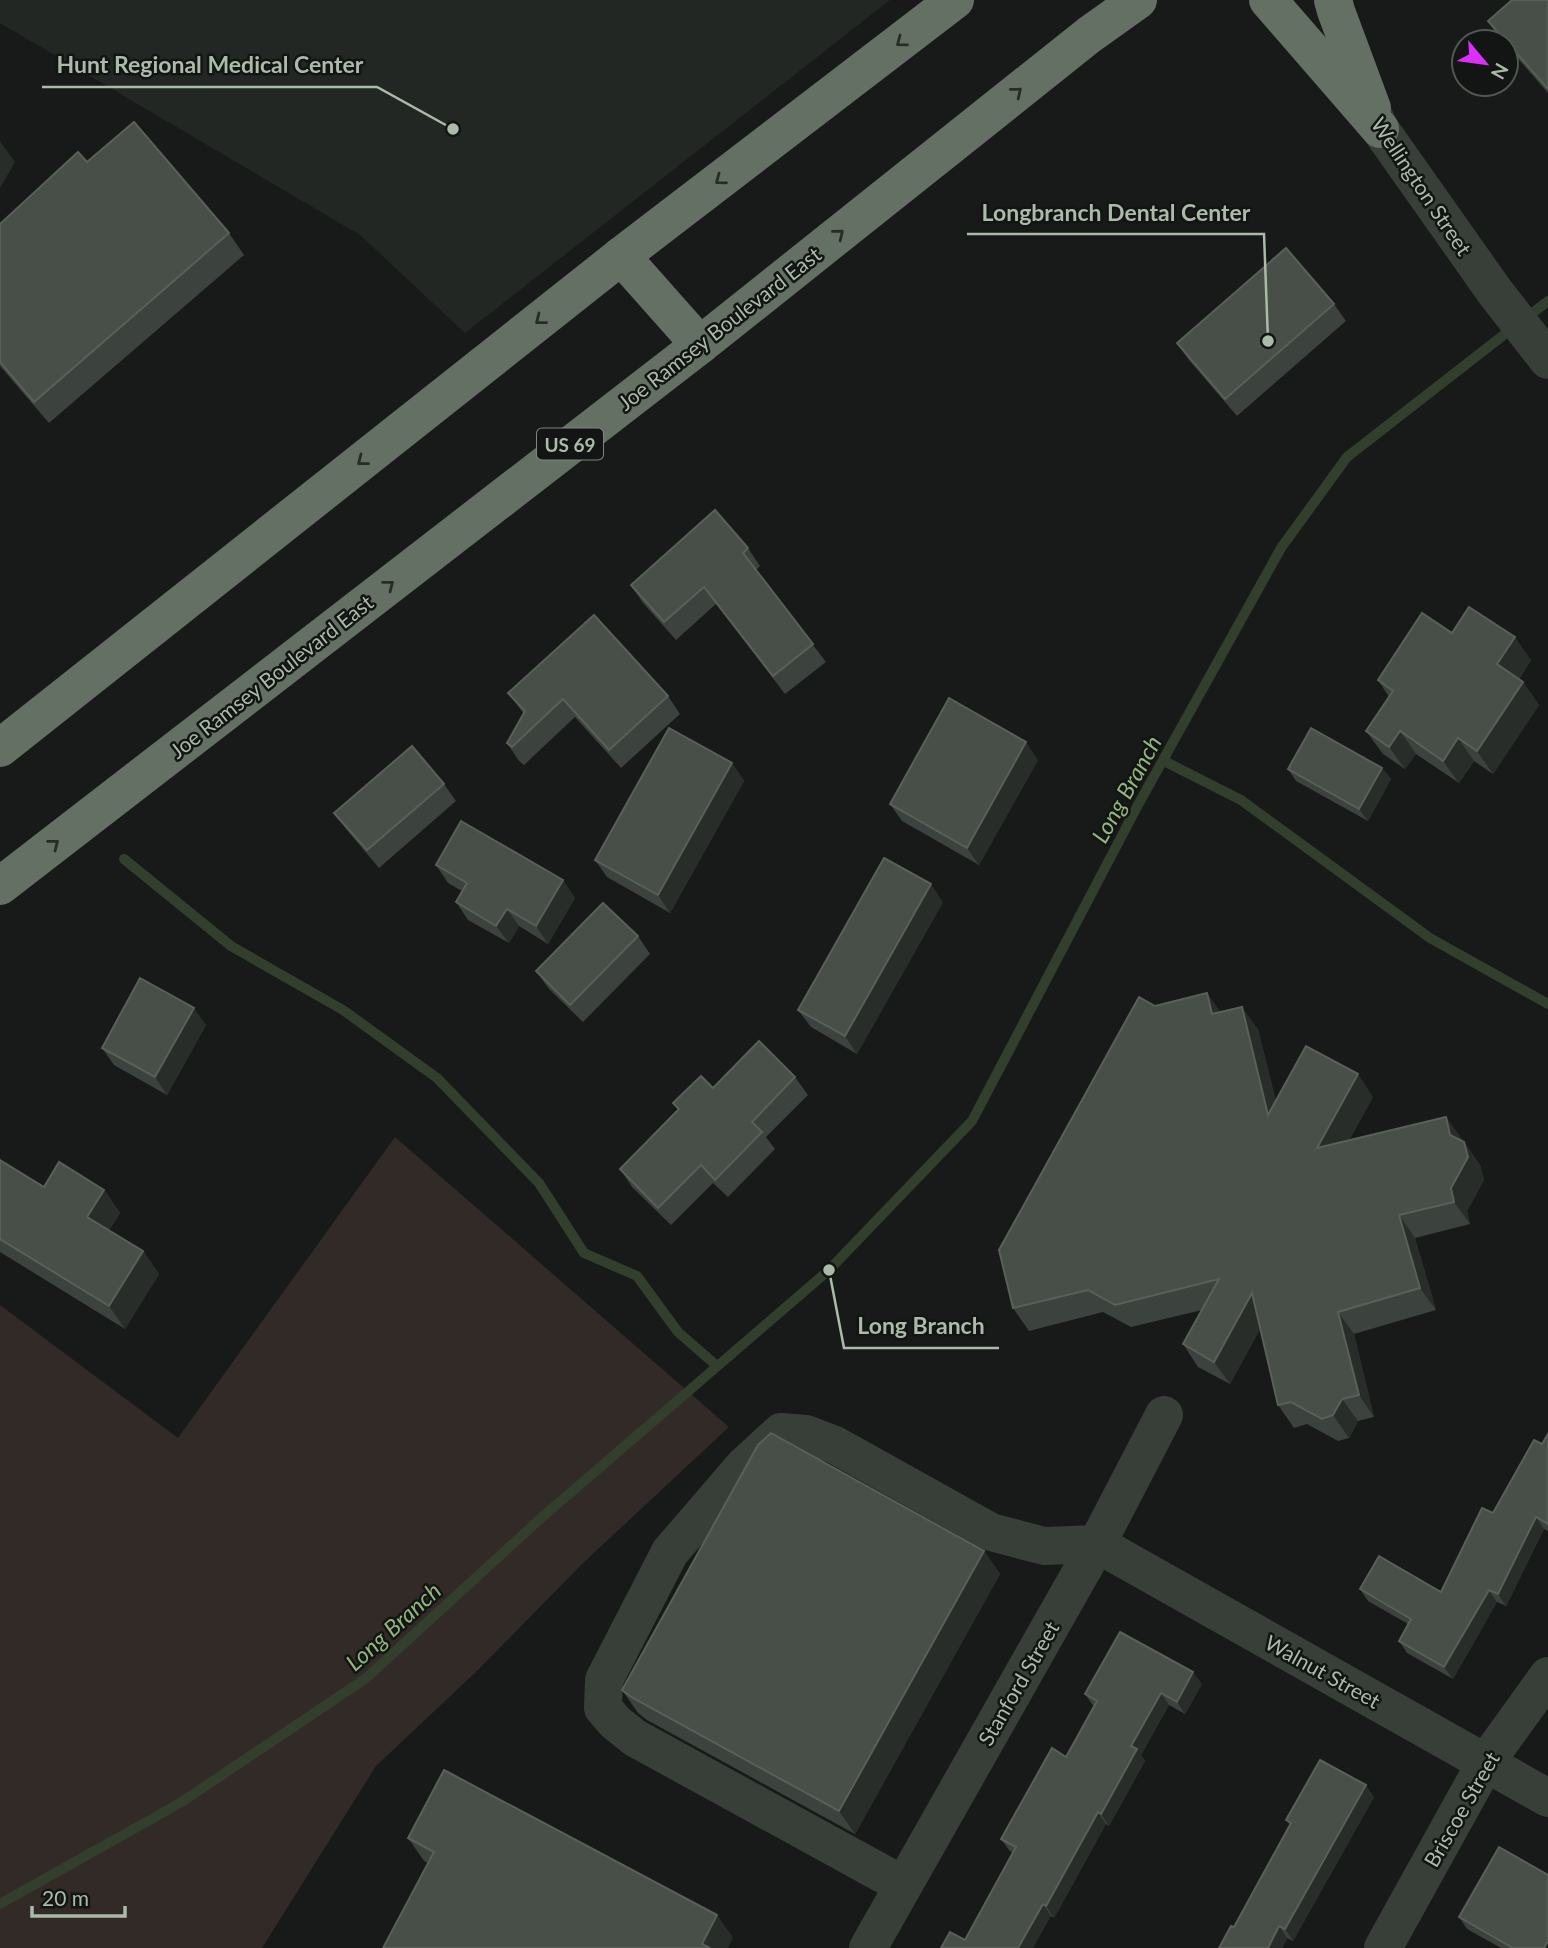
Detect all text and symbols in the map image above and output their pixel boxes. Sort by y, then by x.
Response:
north arrow [1450,28,1520,98]
one-way arrow [896,34,908,46]
callout: Hunt Regional Medical Center [42,43,377,87]
text: Hunt Regional Medical Center [57,50,364,78]
text: N [1487,60,1514,83]
one-way arrow [1009,88,1021,101]
street label: Wellington Street [1367,112,1478,260]
one-way arrow [715,172,728,185]
callout: Longbranch Dental Center [967,190,1264,234]
text: Longbranch Dental Center [982,198,1251,226]
one-way arrow [830,230,843,242]
street label: Joe Ramsey Boulevard East [613,241,826,415]
one-way arrow [536,311,548,324]
road number: US 69 [537,428,603,460]
one-way arrow [358,453,370,466]
one-way arrow [381,580,394,593]
street label: Joe Ramsey Boulevard East [165,589,378,763]
water label: Long Branch [1085,731,1167,847]
one-way arrow [46,840,59,853]
callout: Long Branch [844,1304,999,1348]
text: Long Branch [857,1311,985,1339]
water label: Long Branch [340,1576,446,1676]
street label: Stanford Street [972,1616,1064,1749]
street label: Walnut Street [1261,1629,1385,1713]
street label: Briscoe Street [1418,1747,1504,1871]
scale bar [32,1874,124,1918]
text: 20 m [42,1885,89,1910]

